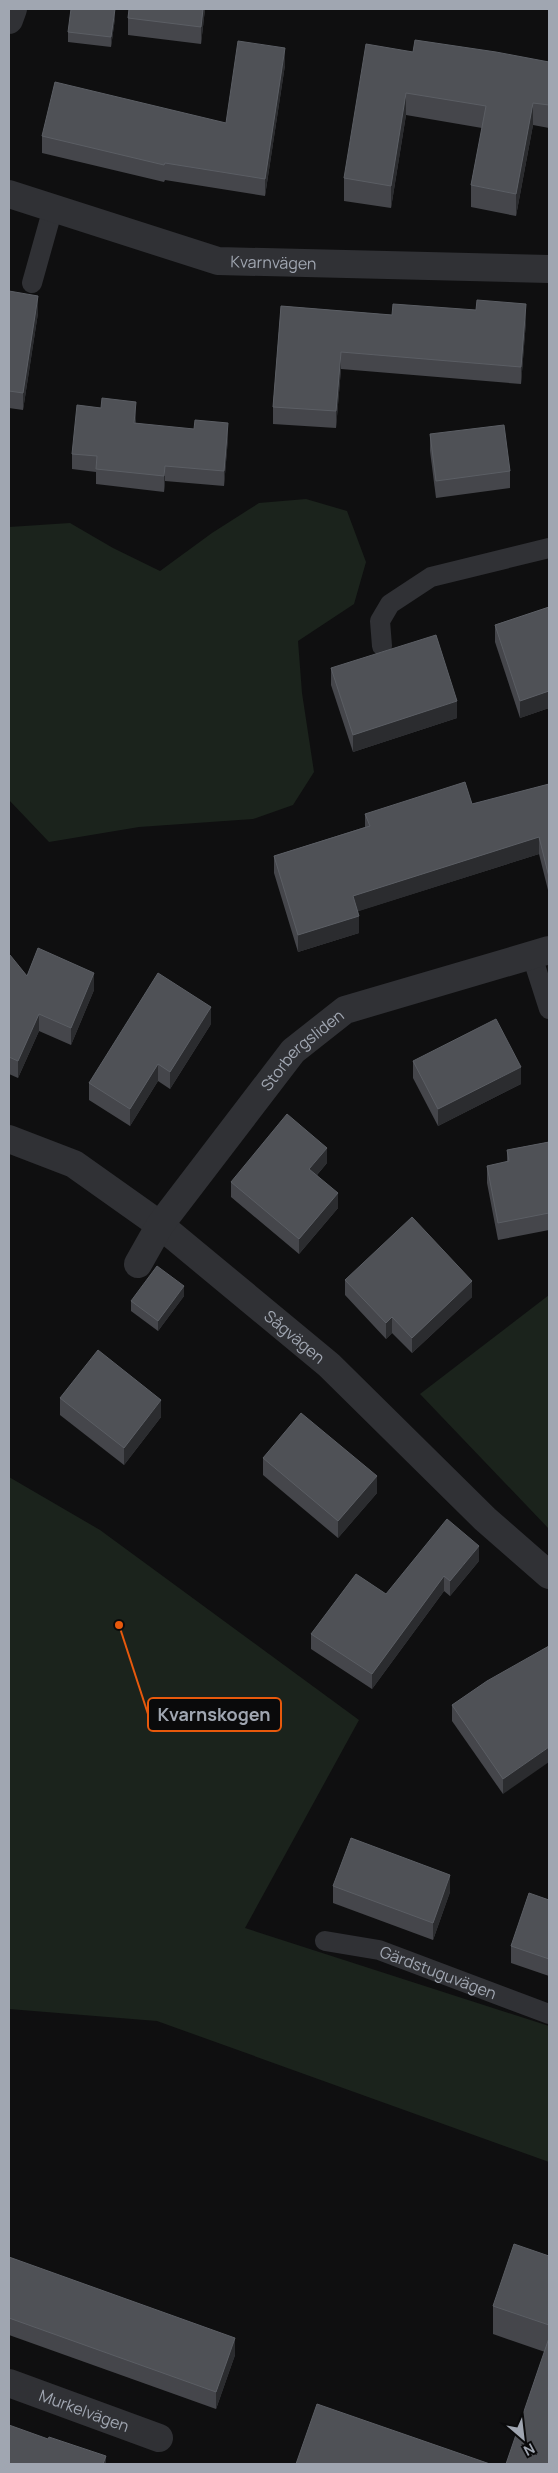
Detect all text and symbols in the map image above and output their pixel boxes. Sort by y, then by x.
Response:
street label: Kvarnvägen [230,250,317,274]
street label: Storbergsliden [256,1004,348,1095]
street label: Sågvägen [260,1305,330,1368]
callout: Kvarnskogen [148,1698,281,1731]
text: Kvarnskogen [157,1702,271,1726]
street label: Gärdstuguvägen [377,1940,500,2004]
street label: Murkelvägen [36,2384,132,2437]
north arrow [498,2413,548,2463]
text: N [520,2439,538,2461]

